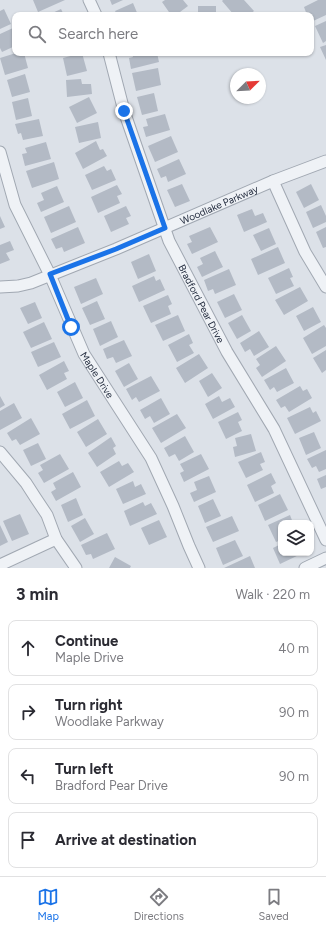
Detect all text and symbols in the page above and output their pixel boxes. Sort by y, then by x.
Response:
search box [12,12,314,56]
icon: search [26,23,48,45]
text: Search here [58,25,138,43]
north arrow [230,68,266,104]
route end [115,102,133,120]
street label: Woodlake Parkway [178,182,261,228]
street label: Bradford Pear Drive [175,262,227,346]
route start [62,318,80,336]
street label: Maple Drive [77,349,117,401]
map controls [278,520,314,556]
button: layers [278,520,314,556]
text: 3 min [16,584,58,604]
text: Walk · 220 m [235,587,310,602]
text: Continue [55,632,118,650]
icon: ahead [17,637,39,659]
text: 40 m [278,641,309,656]
text: Maple Drive [55,650,124,665]
text: Turn right [55,696,123,714]
icon: right [17,701,39,723]
text: 90 m [279,705,309,720]
text: Woodlake Parkway [55,714,164,729]
text: Turn left [55,760,113,778]
icon: left [17,765,39,787]
text: 90 m [279,769,309,784]
text: Bradford Pear Drive [55,778,168,793]
icon: arrive [17,829,39,851]
text: Arrive at destination [55,831,196,849]
tab: Map [37,886,59,923]
tab: Directions [134,886,184,923]
tab: Saved [258,886,289,923]

